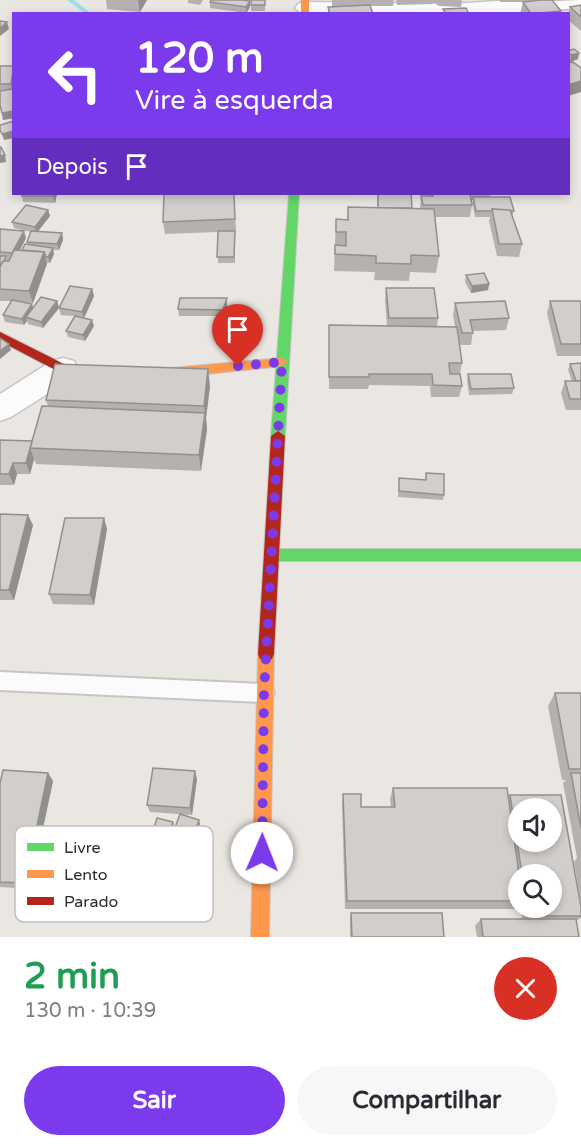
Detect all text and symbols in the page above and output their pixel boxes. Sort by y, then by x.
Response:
text: 120 m [135,33,264,84]
icon: left [36,36,114,114]
text: Vire à esquerda [135,84,334,117]
icon: arrive [120,150,153,183]
text: Depois [36,154,108,180]
pin [212,304,263,366]
icon: arrive [221,313,254,346]
map controls [508,798,562,918]
button: sound [508,798,562,852]
position arrow [230,821,294,885]
legend [15,826,213,922]
text: Livre [64,838,101,858]
button: search [508,864,562,918]
text: Lento [64,865,108,885]
text: Parado [64,892,118,912]
text: 2 min [24,955,120,998]
button: close [494,957,557,1020]
text: 130 m · 10:39 [24,999,156,1023]
button: Sair [24,1066,285,1135]
button: Compartilhar [297,1066,557,1135]

